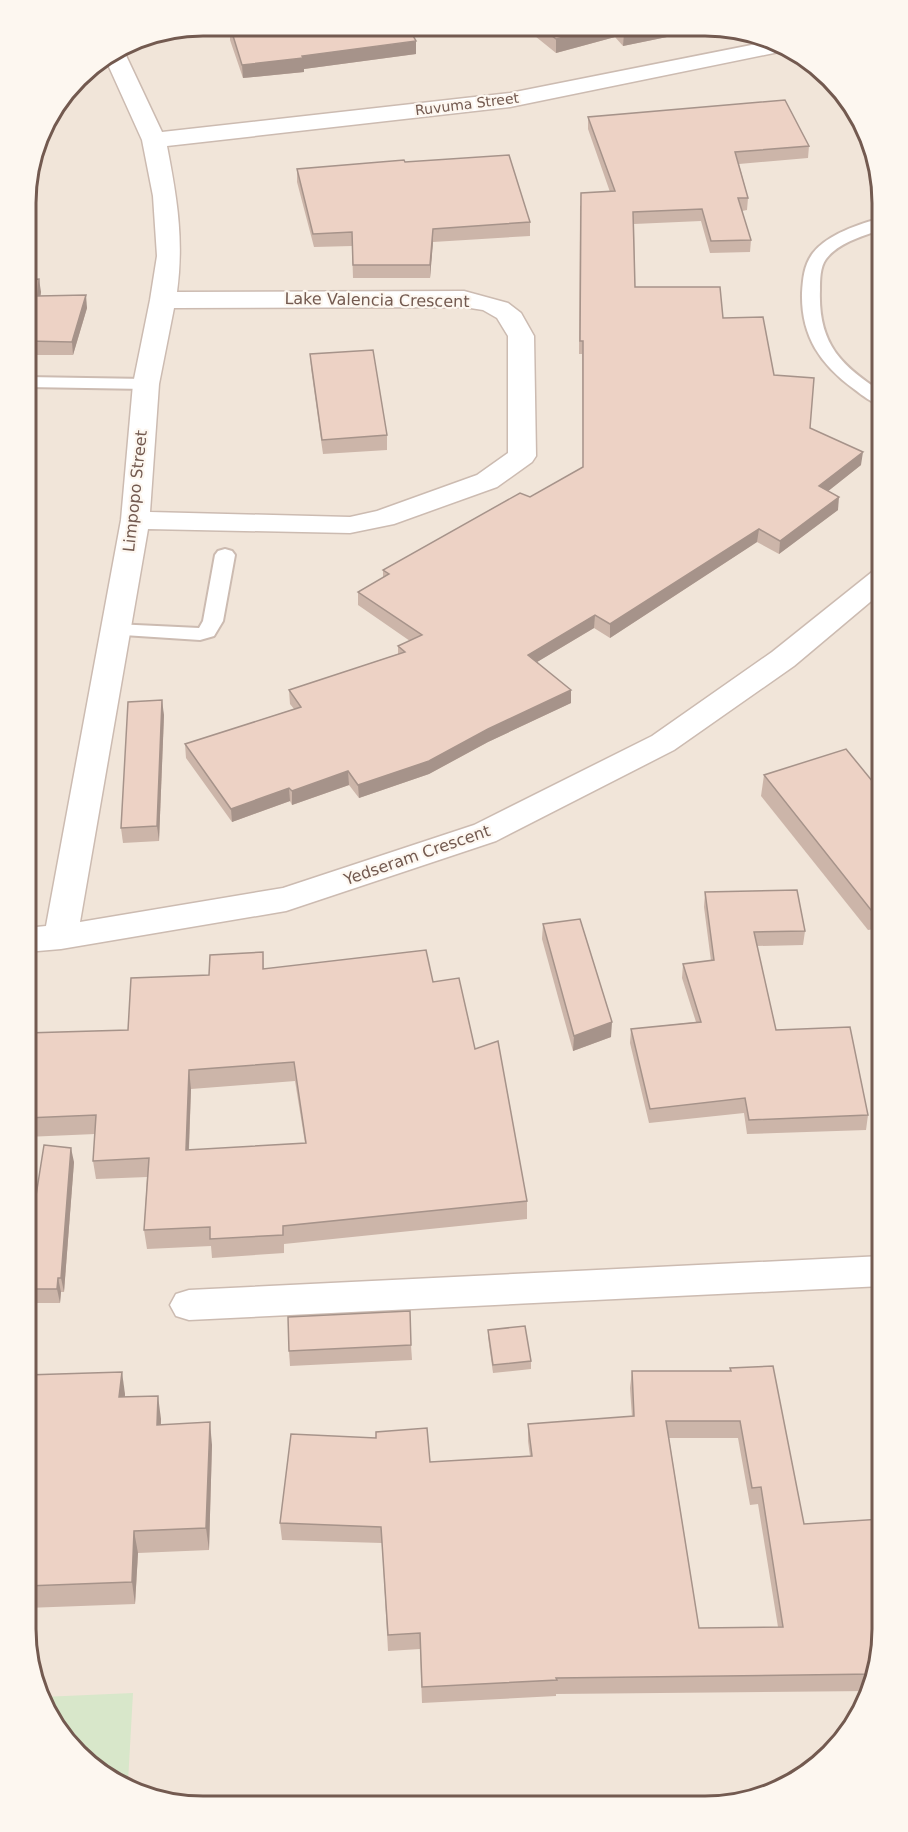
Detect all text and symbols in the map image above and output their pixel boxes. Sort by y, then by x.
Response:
street label: Ruvuma Street [414,90,520,118]
street label: Lake Valencia Crescent [284,289,470,311]
street label: Limpopo Street [119,429,151,553]
street label: Yedseram Crescent [340,821,493,889]

